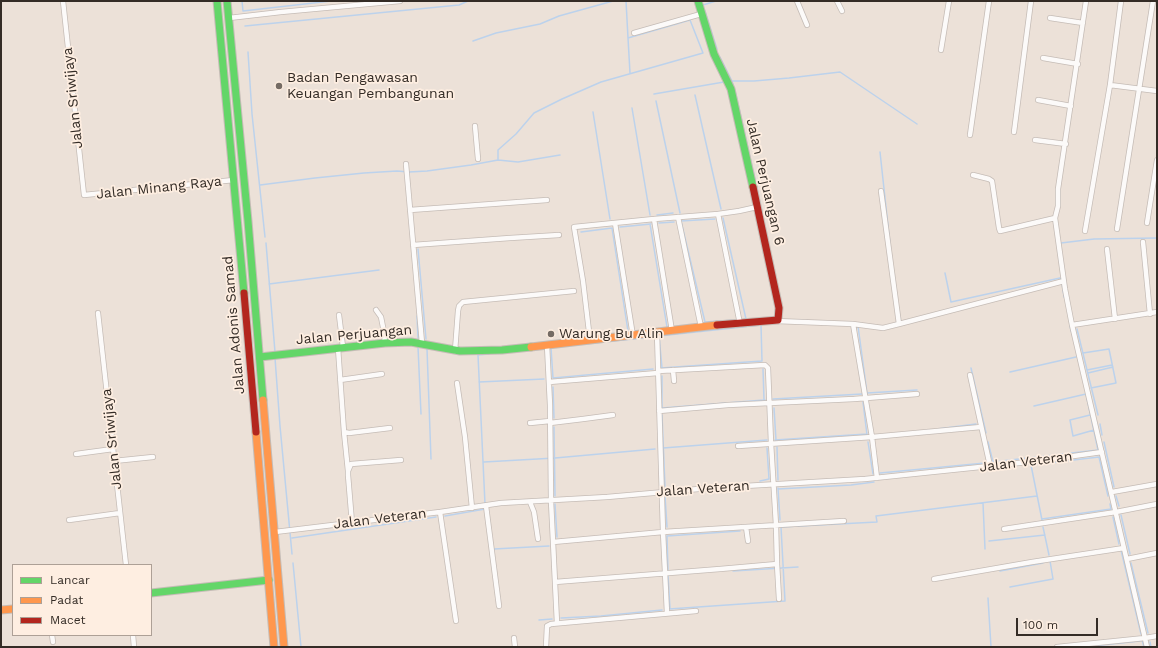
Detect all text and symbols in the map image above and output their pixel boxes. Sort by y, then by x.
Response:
street label: Jalan Sriwijaya [59,47,87,149]
place label: Badan Pengawasan Keuangan Pembangunan [287,70,454,102]
marker: Badan Pengawasan Keuangan Pembangunan [274,81,284,91]
street label: Jalan Perjuangan 6 [742,117,788,247]
street label: Jalan Minang Raya [95,173,223,203]
street label: Jalan Adonis Samad [220,255,248,395]
street label: Jalan Perjuangan [295,322,413,348]
place label: Warung Bu Alin [559,326,664,342]
marker: Warung Bu Alin [546,329,556,339]
street label: Jalan Sriwijaya [98,388,126,490]
street label: Jalan Veteran [979,448,1073,476]
street label: Jalan Veteran [656,477,750,501]
street label: Jalan Veteran [333,505,427,533]
legend [12,564,152,636]
text: Lancar [50,573,90,587]
text: Padat [50,593,83,607]
scale bar [1018,610,1100,636]
text: Macet [50,613,85,627]
text: 100 m [1023,618,1058,632]

